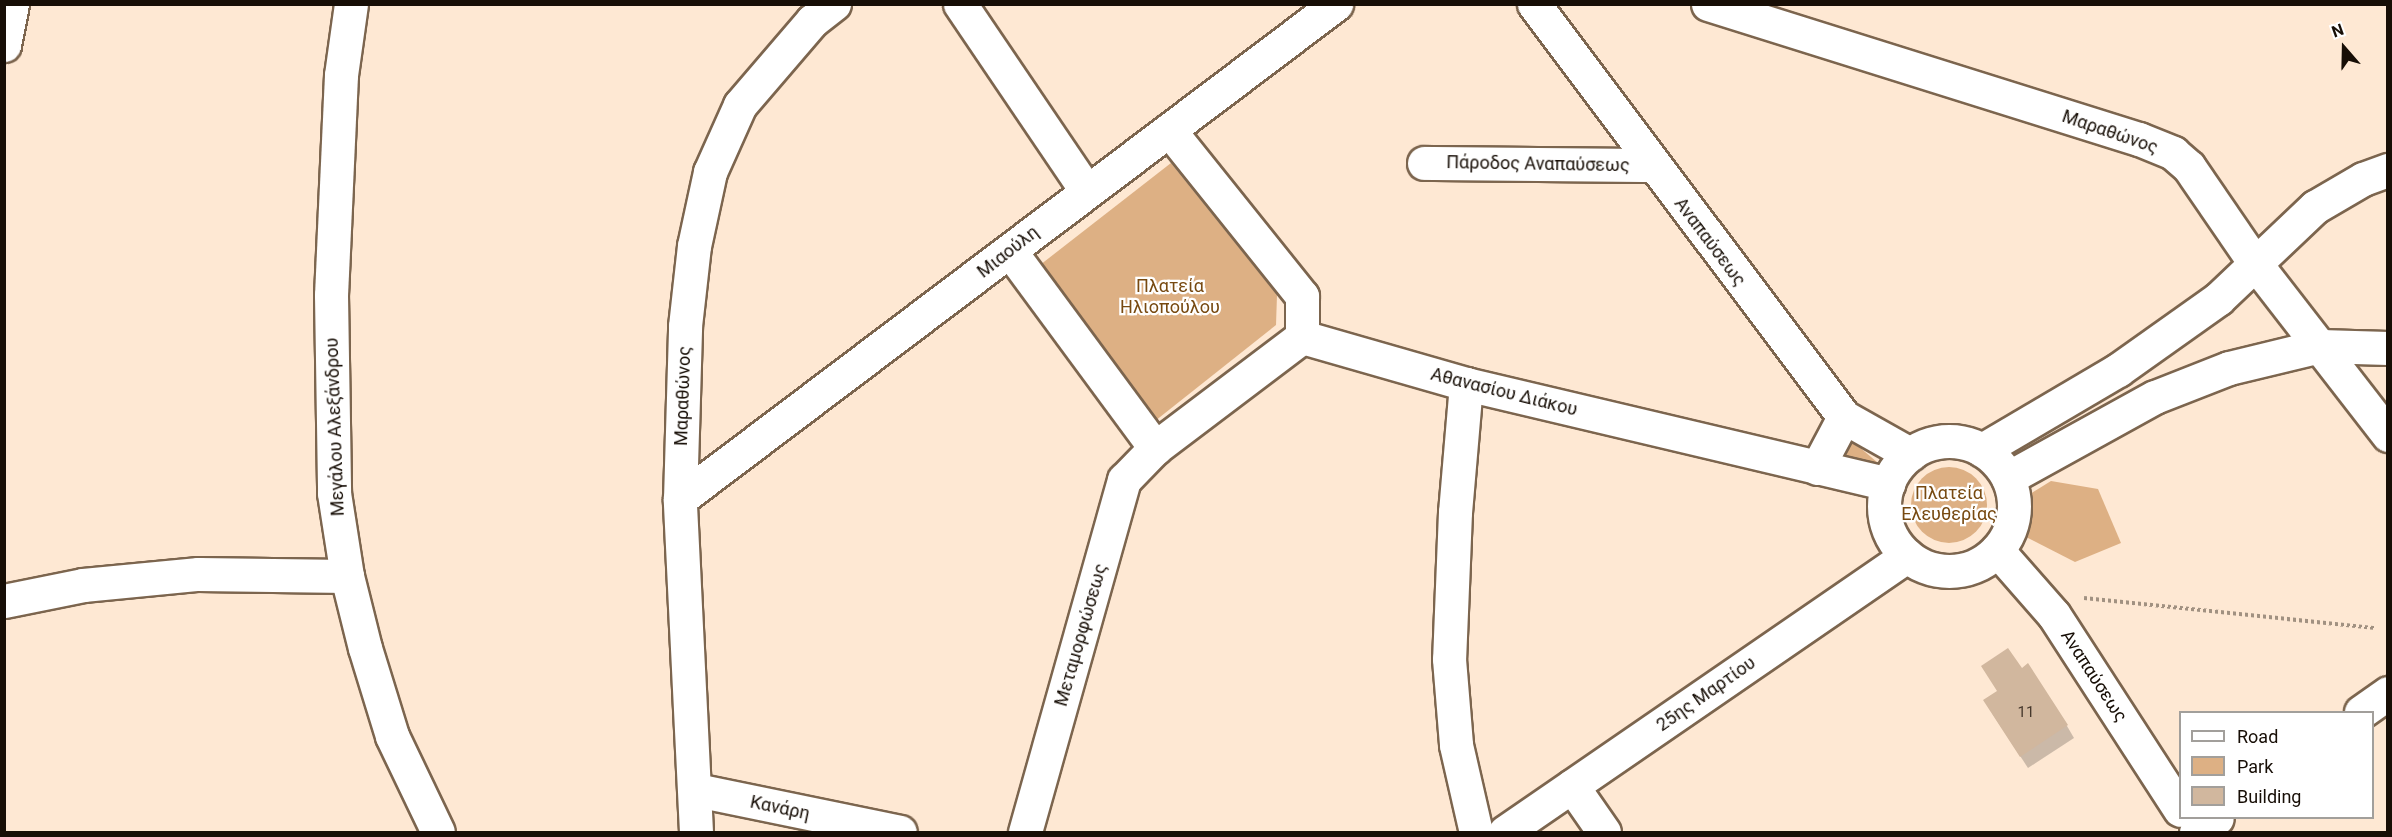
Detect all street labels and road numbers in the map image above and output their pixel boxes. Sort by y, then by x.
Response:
street label: Μαραθώνος [2059,106,2161,158]
street label: Πάροδος Αναπαύσεως [1446,152,1630,176]
street label: Αναπαύσεως [1670,193,1750,291]
street label: Μιαούλη [973,221,1043,283]
street label: Μεγάλου Αλεξάνδρου [321,337,349,517]
street label: Μαραθώνος [670,346,696,446]
street label: Αθανασίου Διάκου [1429,363,1579,421]
street label: Μεταμορφώσεως [1050,561,1112,709]
street label: Αναπαύσεως [2056,626,2132,726]
street label: 25ης Μαρτίου [1652,652,1760,736]
street label: Κανάρη [748,791,812,825]

